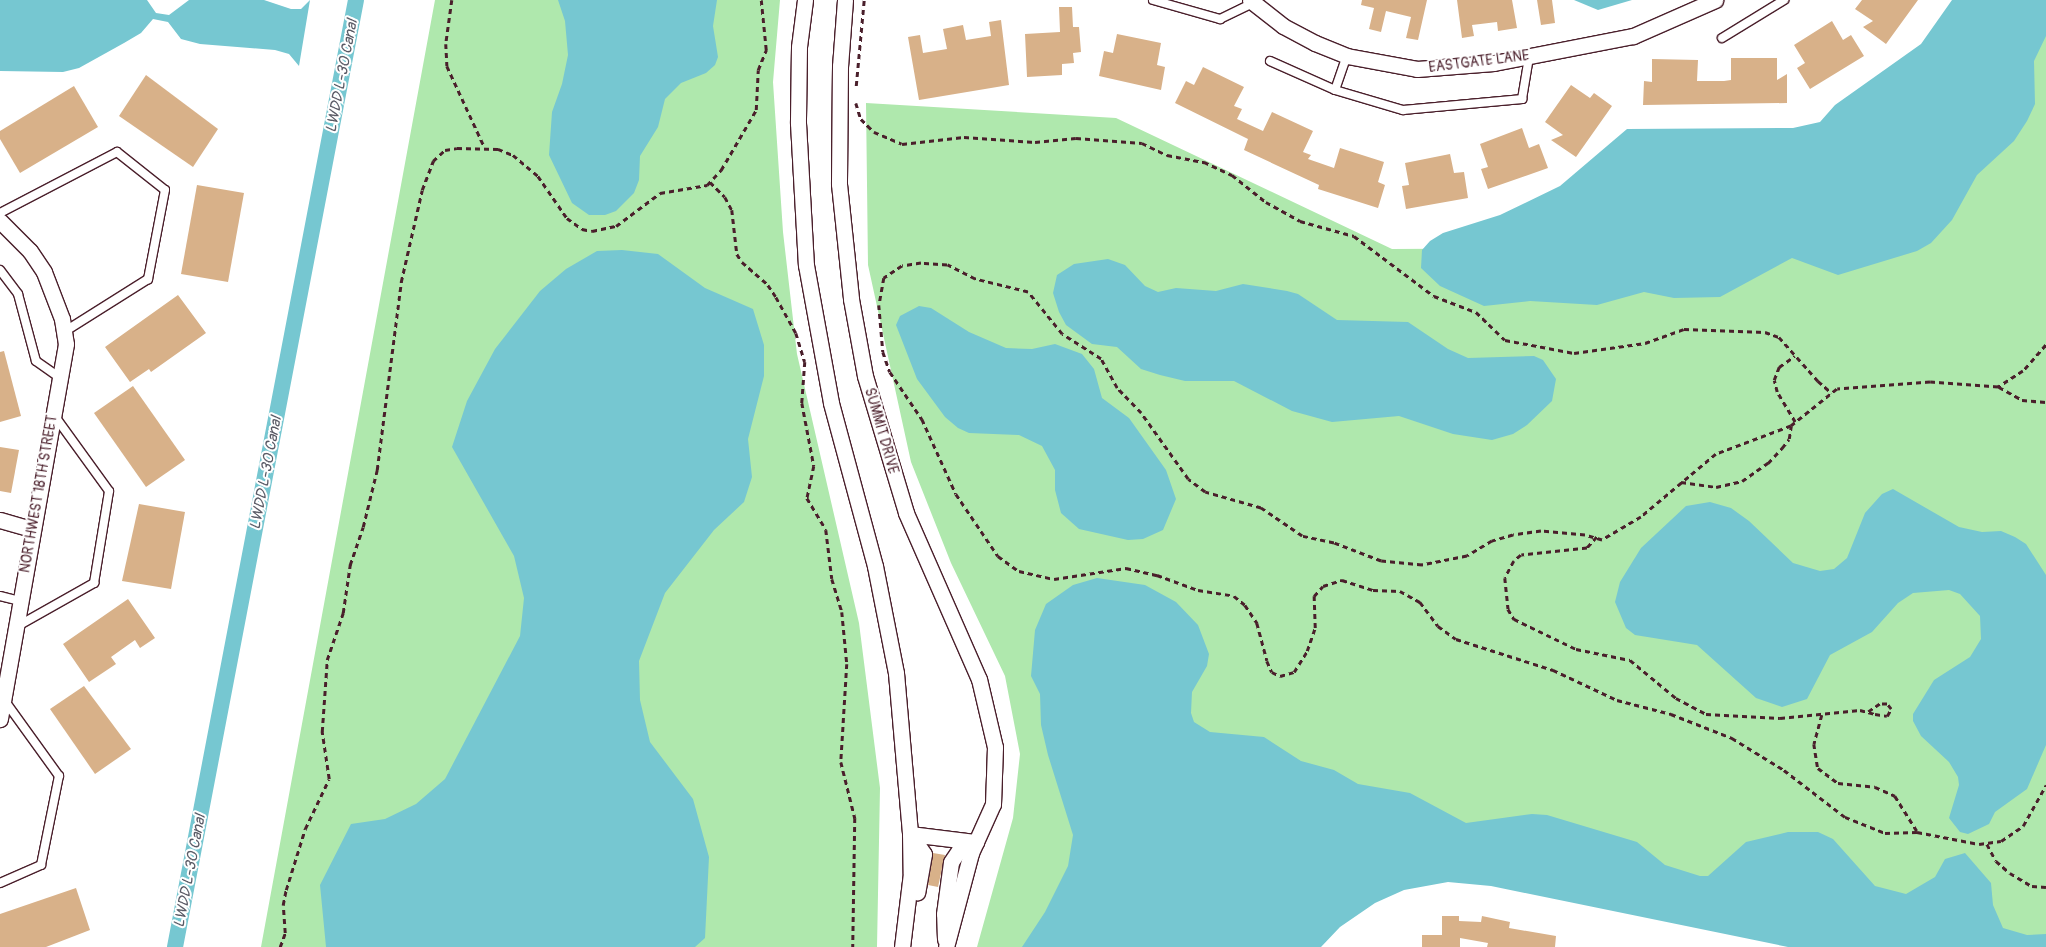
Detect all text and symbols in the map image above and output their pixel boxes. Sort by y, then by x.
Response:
water label: LWDD L-30 Canal [322,18,362,134]
street label: EASTGATE LANE [1428,47,1530,77]
street label: SUMMIT DRIVE [861,386,901,476]
street label: NORTHWEST 18TH STREET [17,414,61,574]
water label: LWDD L-30 Canal [246,415,286,531]
water label: LWDD L-30 Canal [170,813,210,929]

